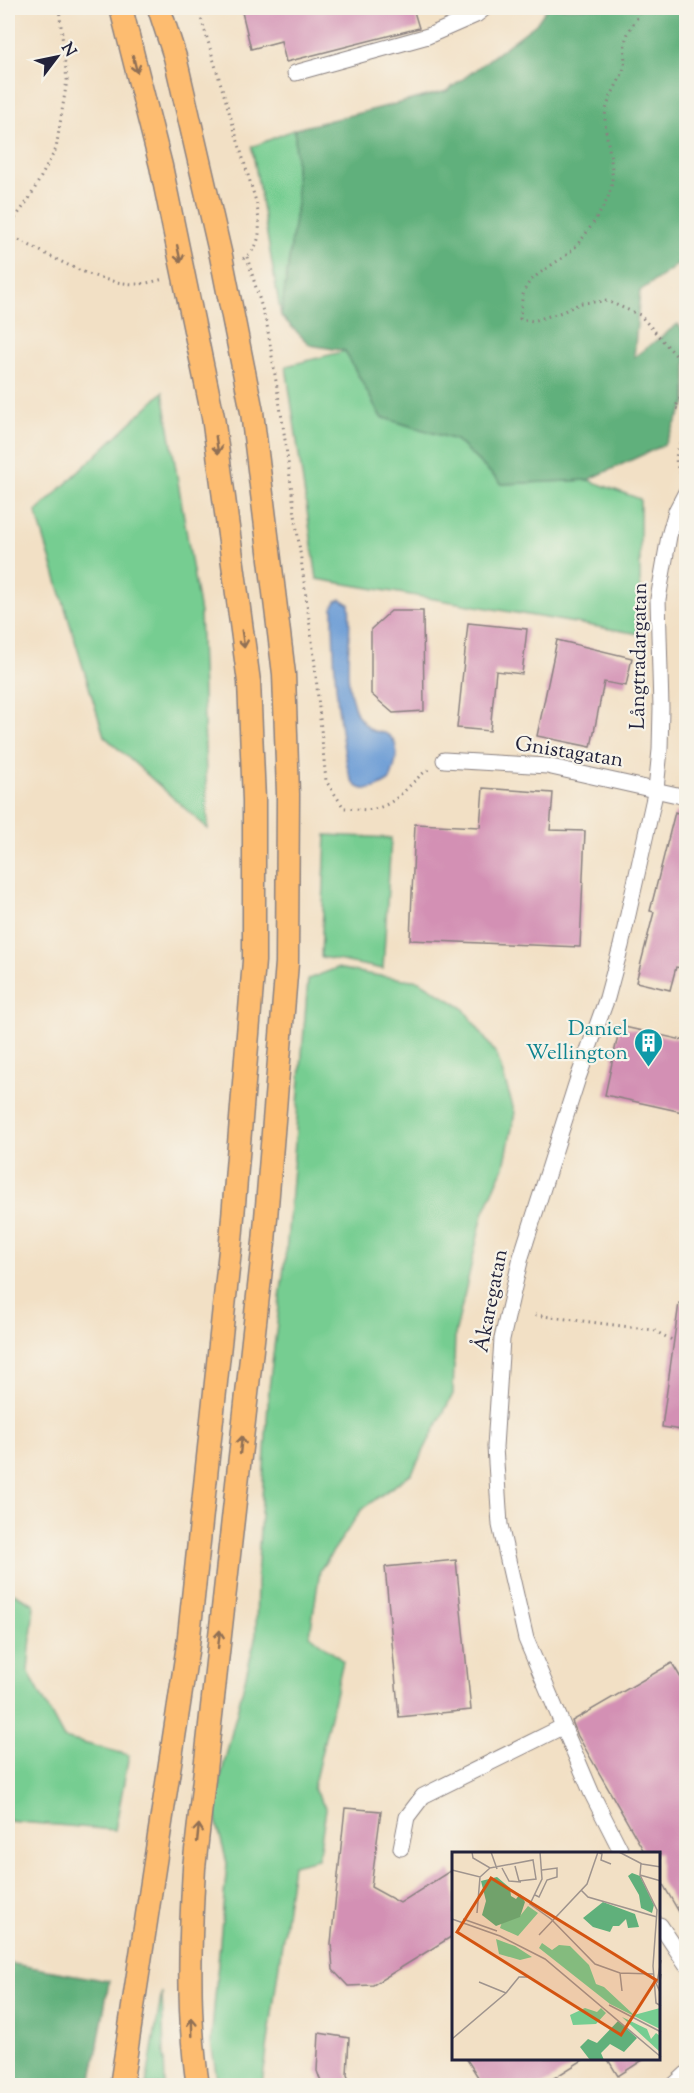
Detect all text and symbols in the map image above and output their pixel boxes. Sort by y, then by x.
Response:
north arrow [27,27,87,87]
text: N [54,39,81,62]
one-way arrow [129,54,141,73]
one-way arrow [174,244,185,263]
one-way arrow [211,435,222,455]
street label: Långtradargatan [624,582,656,730]
one-way arrow [238,628,249,648]
street label: Gnistagatan [513,730,625,776]
place label: Daniel Wellington [526,1015,628,1069]
building icon: Daniel Wellington [633,1026,665,1068]
street label: Åkaregatan [467,1247,517,1355]
one-way arrow [236,1436,247,1456]
one-way arrow [214,1630,225,1649]
one-way arrow [192,1823,203,1843]
inset map [452,1852,661,2060]
one-way arrow [187,2018,198,2038]

